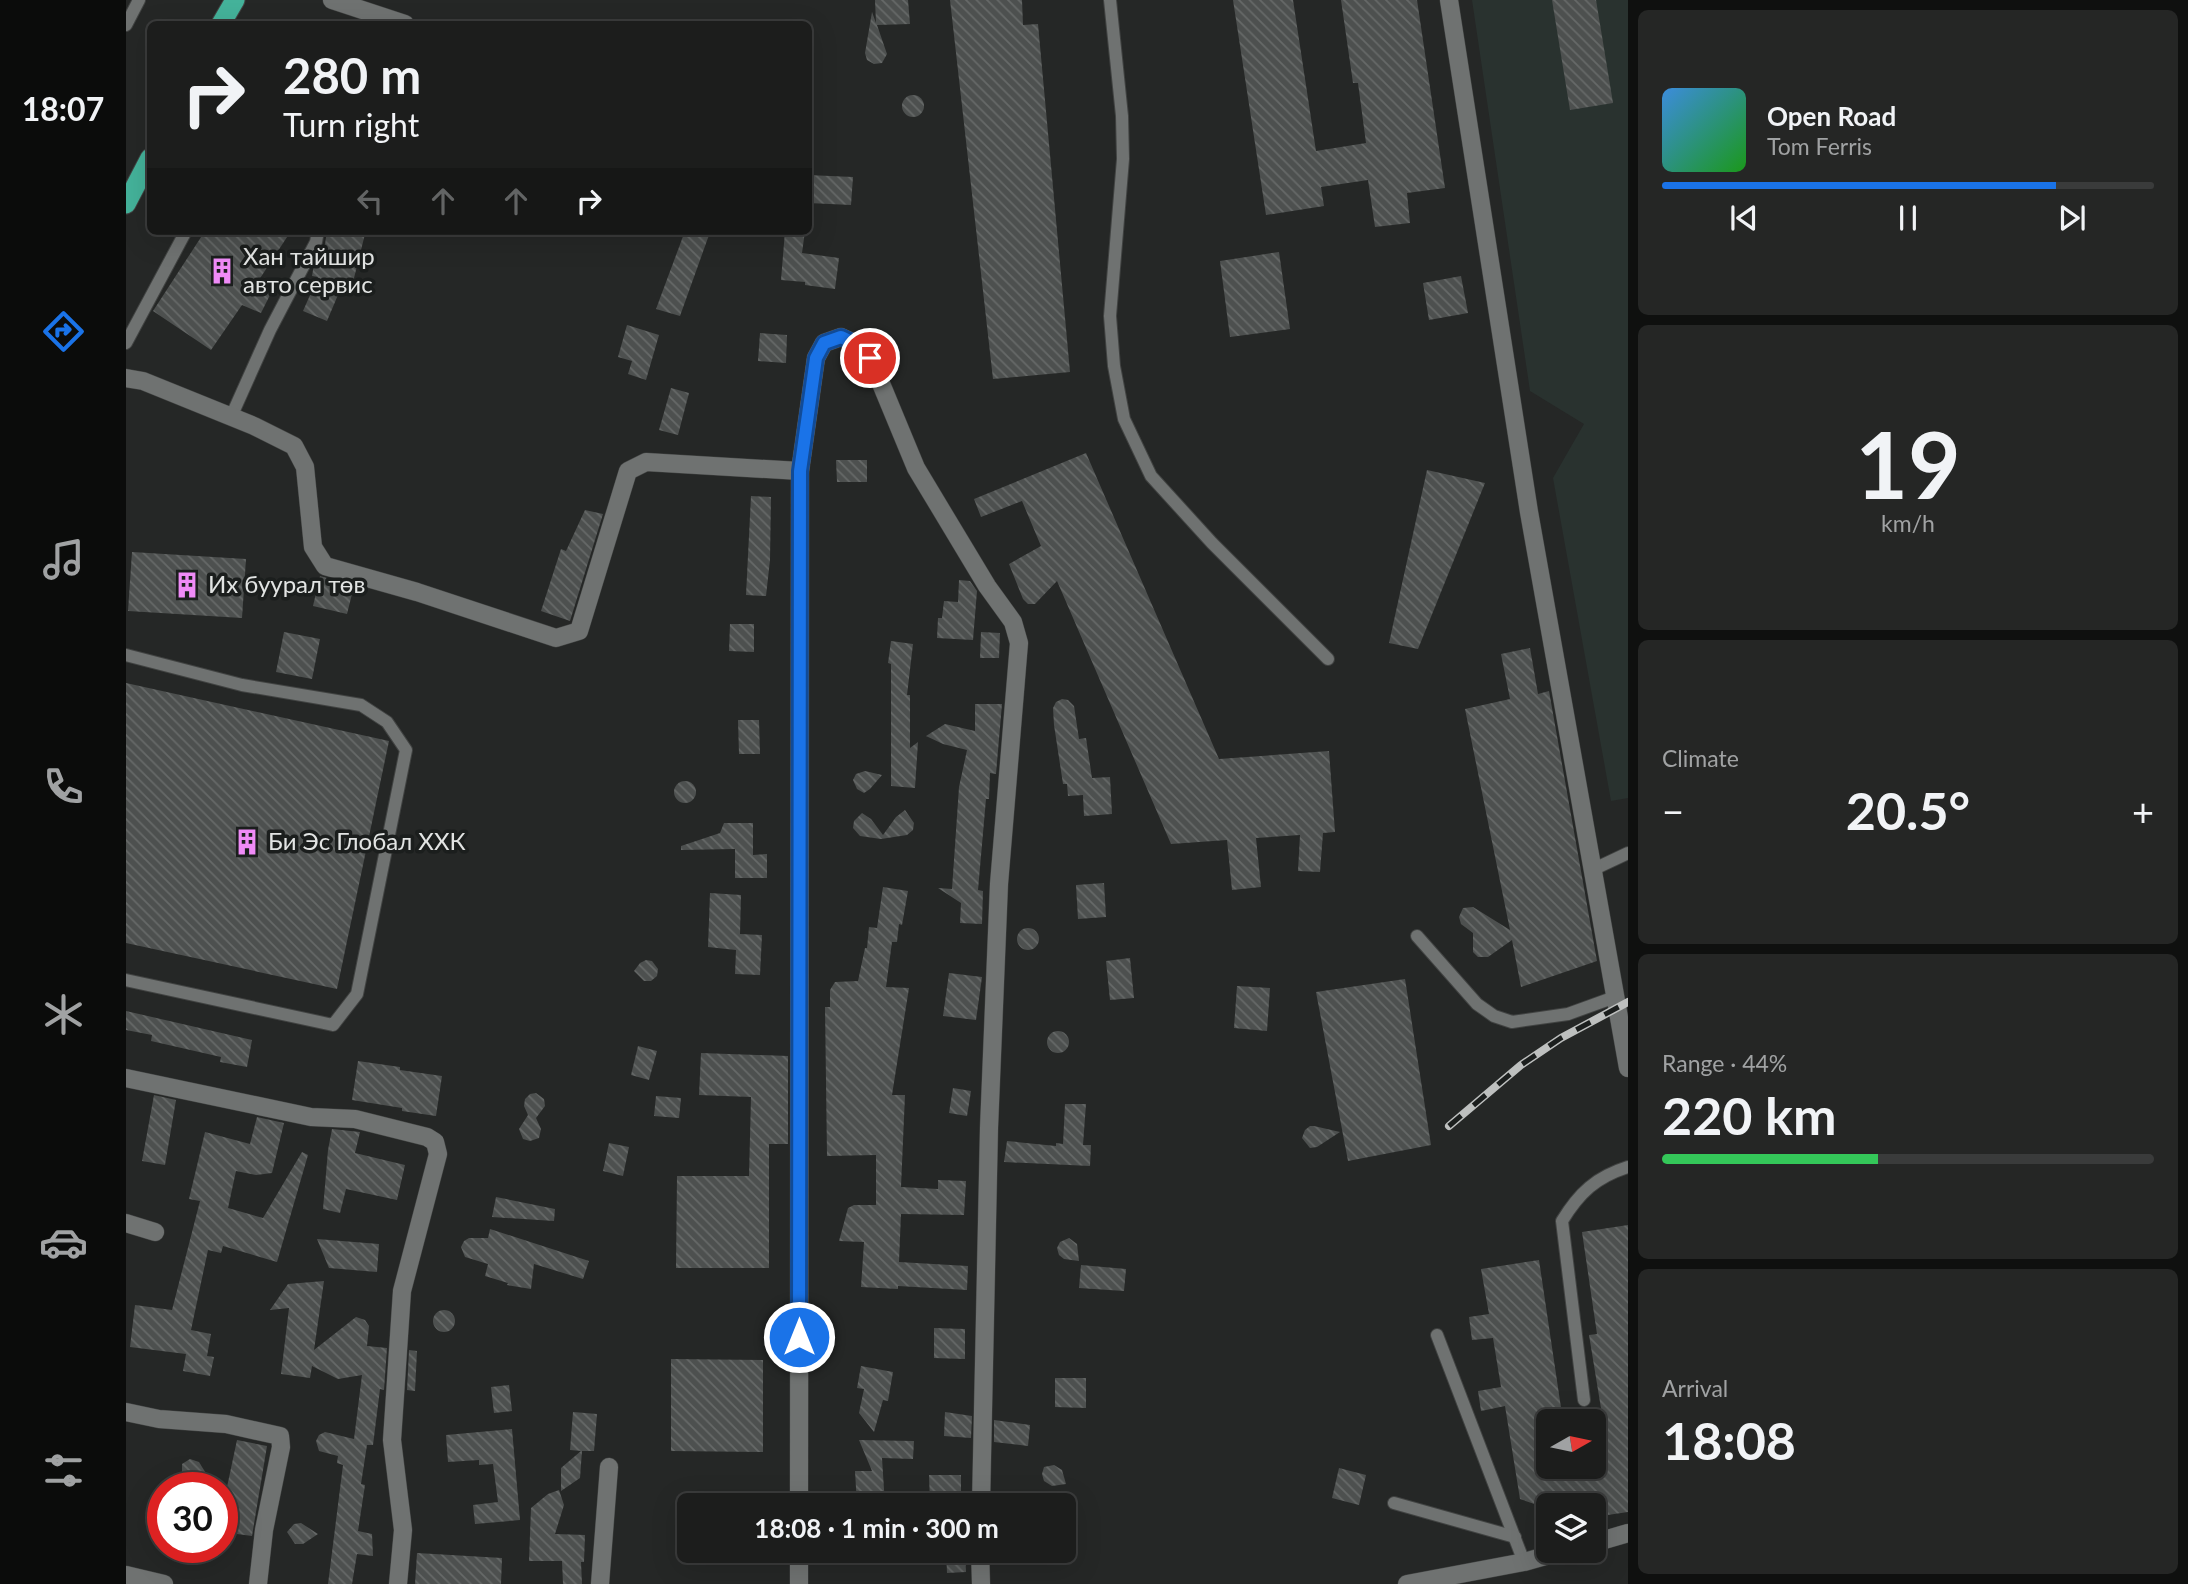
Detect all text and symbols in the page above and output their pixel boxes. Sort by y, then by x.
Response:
text: 280 m [283,46,421,104]
icon: right [168,49,259,140]
text: 18:07 [22,89,104,128]
text: Open Road [1767,100,1896,132]
text: Turn right [283,105,419,144]
text: Tom Ferris [1767,132,1872,160]
icon: left [351,182,389,220]
icon: ahead [424,182,462,220]
icon: ahead [497,182,535,220]
icon: right [570,182,608,220]
icon: previous [1725,199,1763,237]
icon: pause [1889,199,1927,237]
icon: next [2053,199,2091,237]
place label: Хан тайшир авто сервис [243,241,375,298]
building icon: Хан тайшир авто сервис [207,256,237,286]
icon: directions [39,307,88,356]
pin [840,328,900,388]
icon: arrive [851,339,889,377]
text: 19 [1855,409,1961,518]
text: km/h [1881,509,1935,537]
icon: music [39,535,88,584]
place label: Их буурал төв [208,569,365,598]
building icon: Их буурал төв [172,570,202,600]
text: Climate [1662,744,1739,772]
icon: phone [39,762,88,811]
text: 20.5° [1846,779,1970,841]
text: − [1662,788,1684,834]
text: + [2132,788,2154,834]
place label: Би Эс Глобал ХХК [268,826,466,855]
building icon: Би Эс Глобал ХХК [232,827,262,857]
icon: climate [39,990,88,1039]
text: Range · 44% [1662,1049,1787,1077]
text: 220 km [1662,1084,1836,1146]
icon: car [39,1218,88,1267]
position arrow [762,1300,836,1374]
text: Arrival [1662,1374,1728,1402]
north arrow [1536,1409,1606,1479]
map controls [1536,1409,1606,1563]
text: 18:08 [1662,1409,1796,1471]
icon: filters [39,1446,88,1495]
speed limit sign: 30 [147,1472,238,1563]
button: layers [1536,1493,1606,1563]
text: 18:08 · 1 min · 300 m [754,1512,999,1544]

